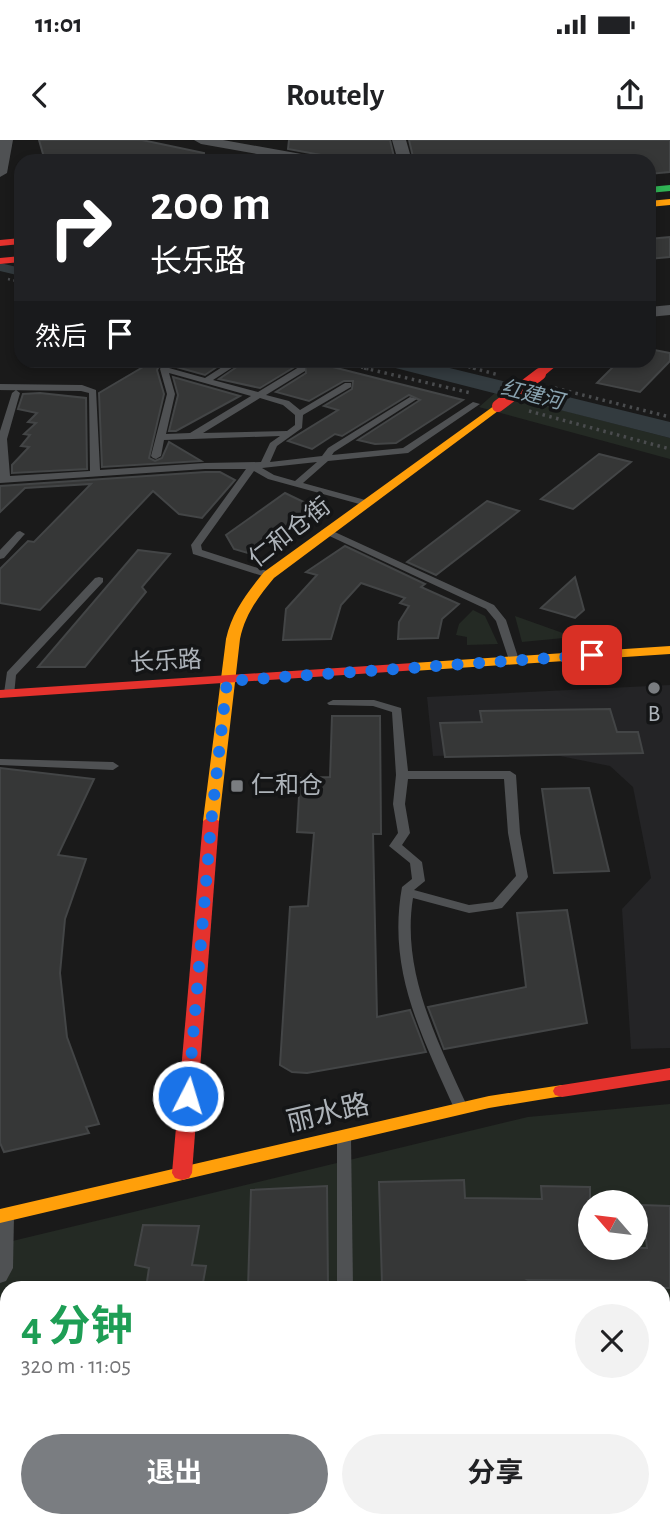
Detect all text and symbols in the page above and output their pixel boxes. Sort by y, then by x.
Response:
text: 11:01 [35,11,83,37]
icon: back [21,76,59,114]
icon: share [611,76,649,114]
text: Routely [286,79,384,111]
text: 200 m [150,180,271,229]
icon: right [35,182,126,273]
text: 长乐路 [150,246,246,278]
icon: arrive [101,315,139,353]
text: 然后 [35,324,87,350]
water label: 红建河 [499,376,569,414]
street label: 仁和仓街 [244,492,335,572]
pin [562,625,622,685]
icon: arrive [573,636,611,674]
street label: 长乐路 [129,646,203,676]
marker: B [646,680,662,696]
place label: B [648,702,660,726]
place label: 仁和仓 [251,772,323,798]
marker: 仁和仓 [229,778,245,794]
position arrow [151,1059,225,1133]
street label: 丽水路 [283,1089,372,1137]
north arrow [578,1190,648,1260]
map controls [578,1190,648,1260]
button: close [575,1304,649,1378]
text: 4 分钟 [21,1306,132,1348]
text: 320 m · 11:05 [21,1355,131,1378]
button: 退出 [21,1434,328,1514]
button: 分享 [342,1434,649,1514]

